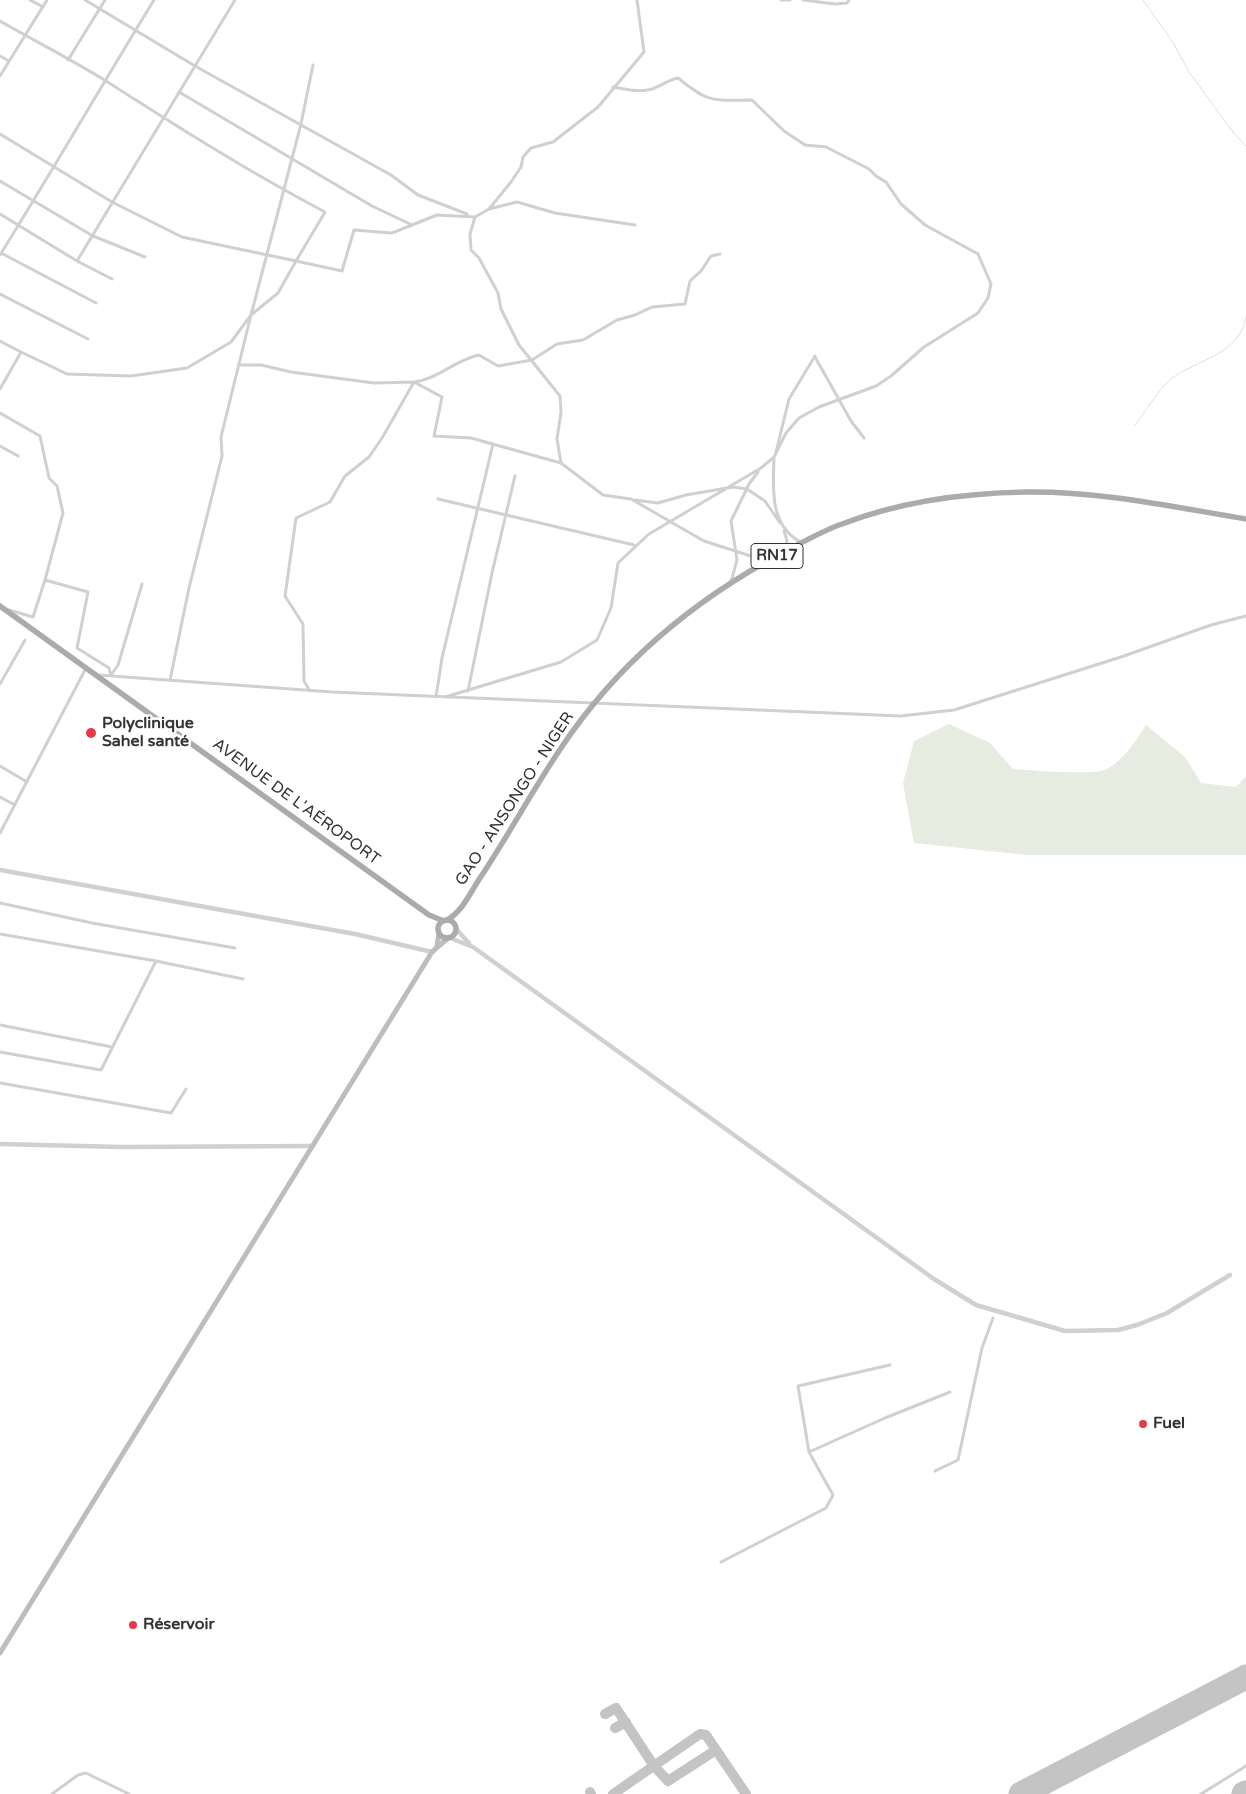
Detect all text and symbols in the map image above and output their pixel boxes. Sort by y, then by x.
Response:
road number: RN17 [751,544,803,568]
street label: GAO - ANSONGO - NIGER [452,709,578,889]
place label: Polyclinique Sahel santé [102,714,194,752]
marker: Polyclinique Sahel santé [84,726,98,740]
street label: AVENUE DE L'AÉROPORT [208,735,384,869]
place label: Fuel [1153,1414,1185,1434]
marker: Fuel [1137,1418,1149,1430]
place label: Réservoir [143,1615,215,1635]
marker: Réservoir [127,1619,139,1631]

